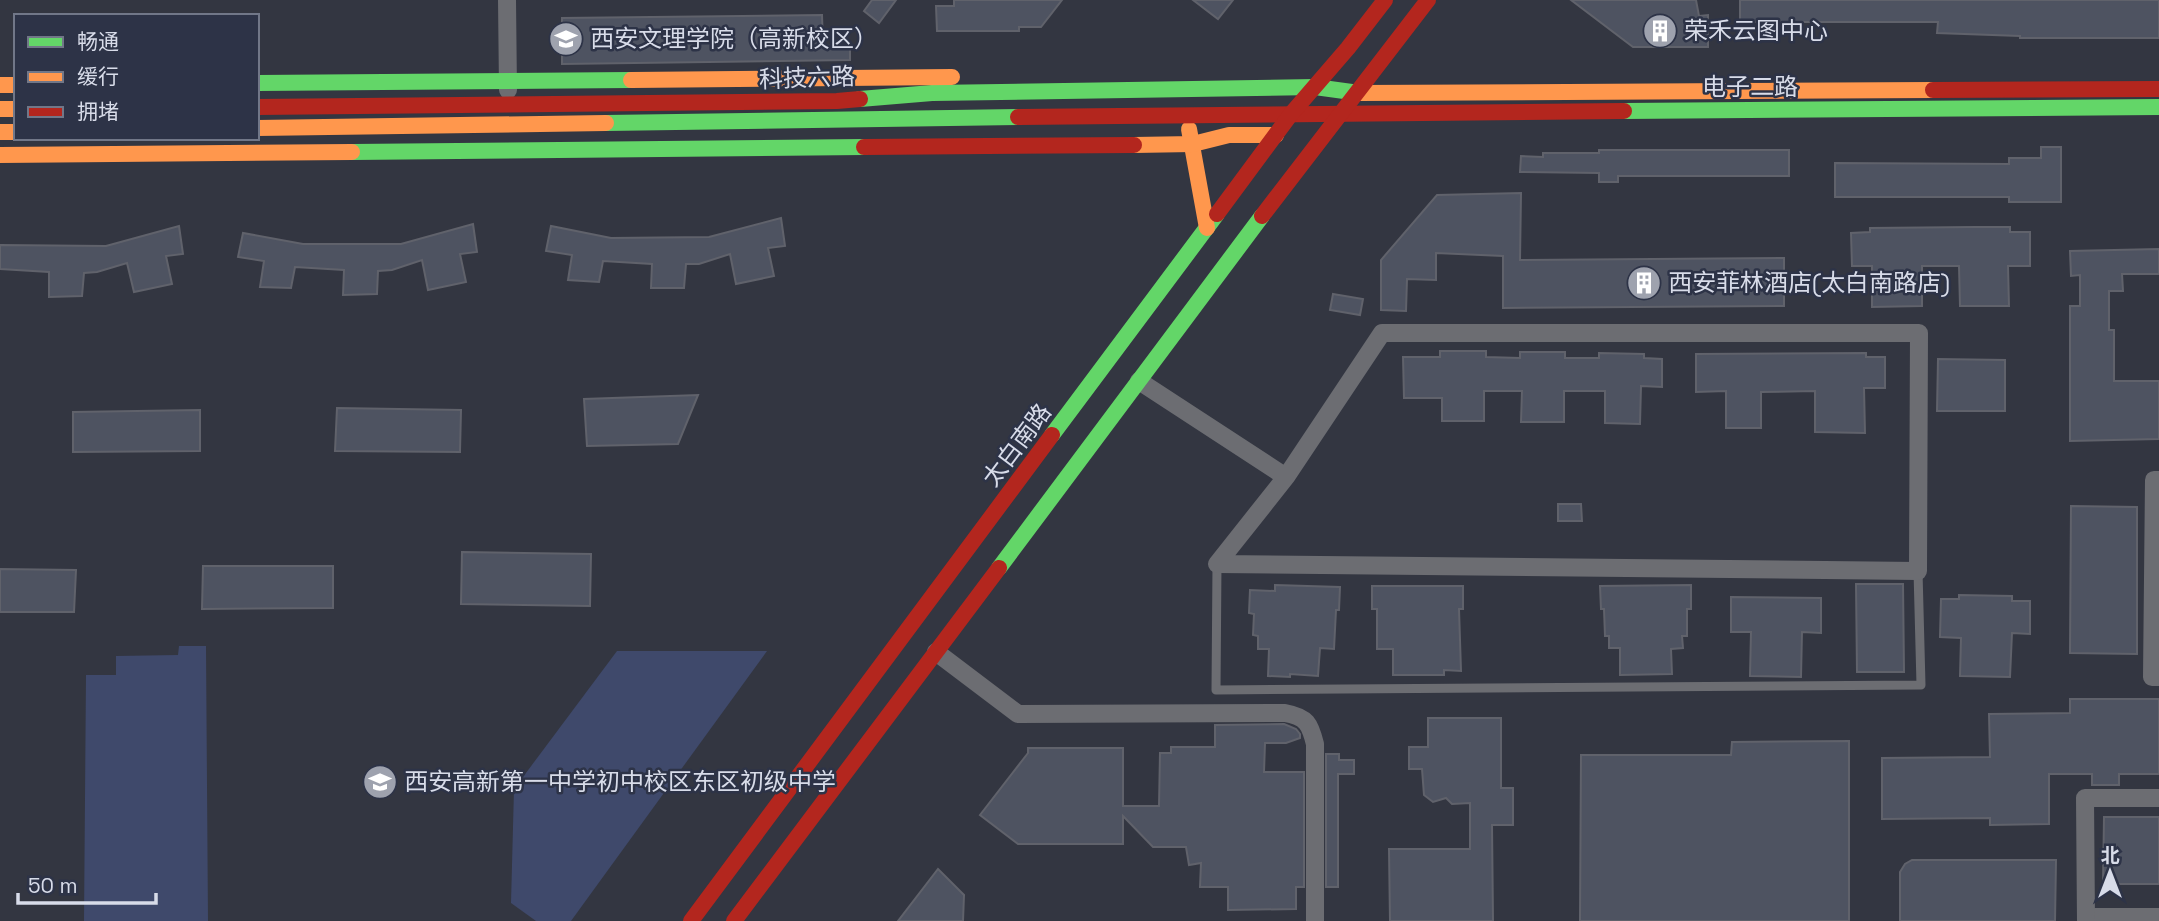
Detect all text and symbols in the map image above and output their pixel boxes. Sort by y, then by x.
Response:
building icon: 荣禾云图中心 [1641,12,1679,50]
legend [14,14,259,140]
place label: 荣禾云图中心 [1684,15,1828,46]
school or university icon: 西安文理学院（高新校区） [547,20,585,58]
place label: 西安文理学院（高新校区） [590,23,878,54]
text: 畅通 [77,28,119,55]
street label: 科技六路 [758,60,855,95]
text: 缓行 [77,63,119,90]
street label: 电子二路 [1702,71,1798,102]
text: 拥堵 [77,98,119,125]
building icon: 西安菲林酒店(太白南路店) [1625,264,1663,302]
place label: 西安菲林酒店(太白南路店) [1668,267,1950,298]
street label: 太白南路 [975,397,1058,492]
school or university icon: 西安高新第一中学初中校区东区初级中学 [361,763,399,801]
place label: 西安高新第一中学初中校区东区初级中学 [404,766,836,797]
north arrow [2075,837,2145,907]
text: 北 [2100,843,2120,868]
scale bar [18,862,156,906]
text: 50 m [28,872,78,899]

